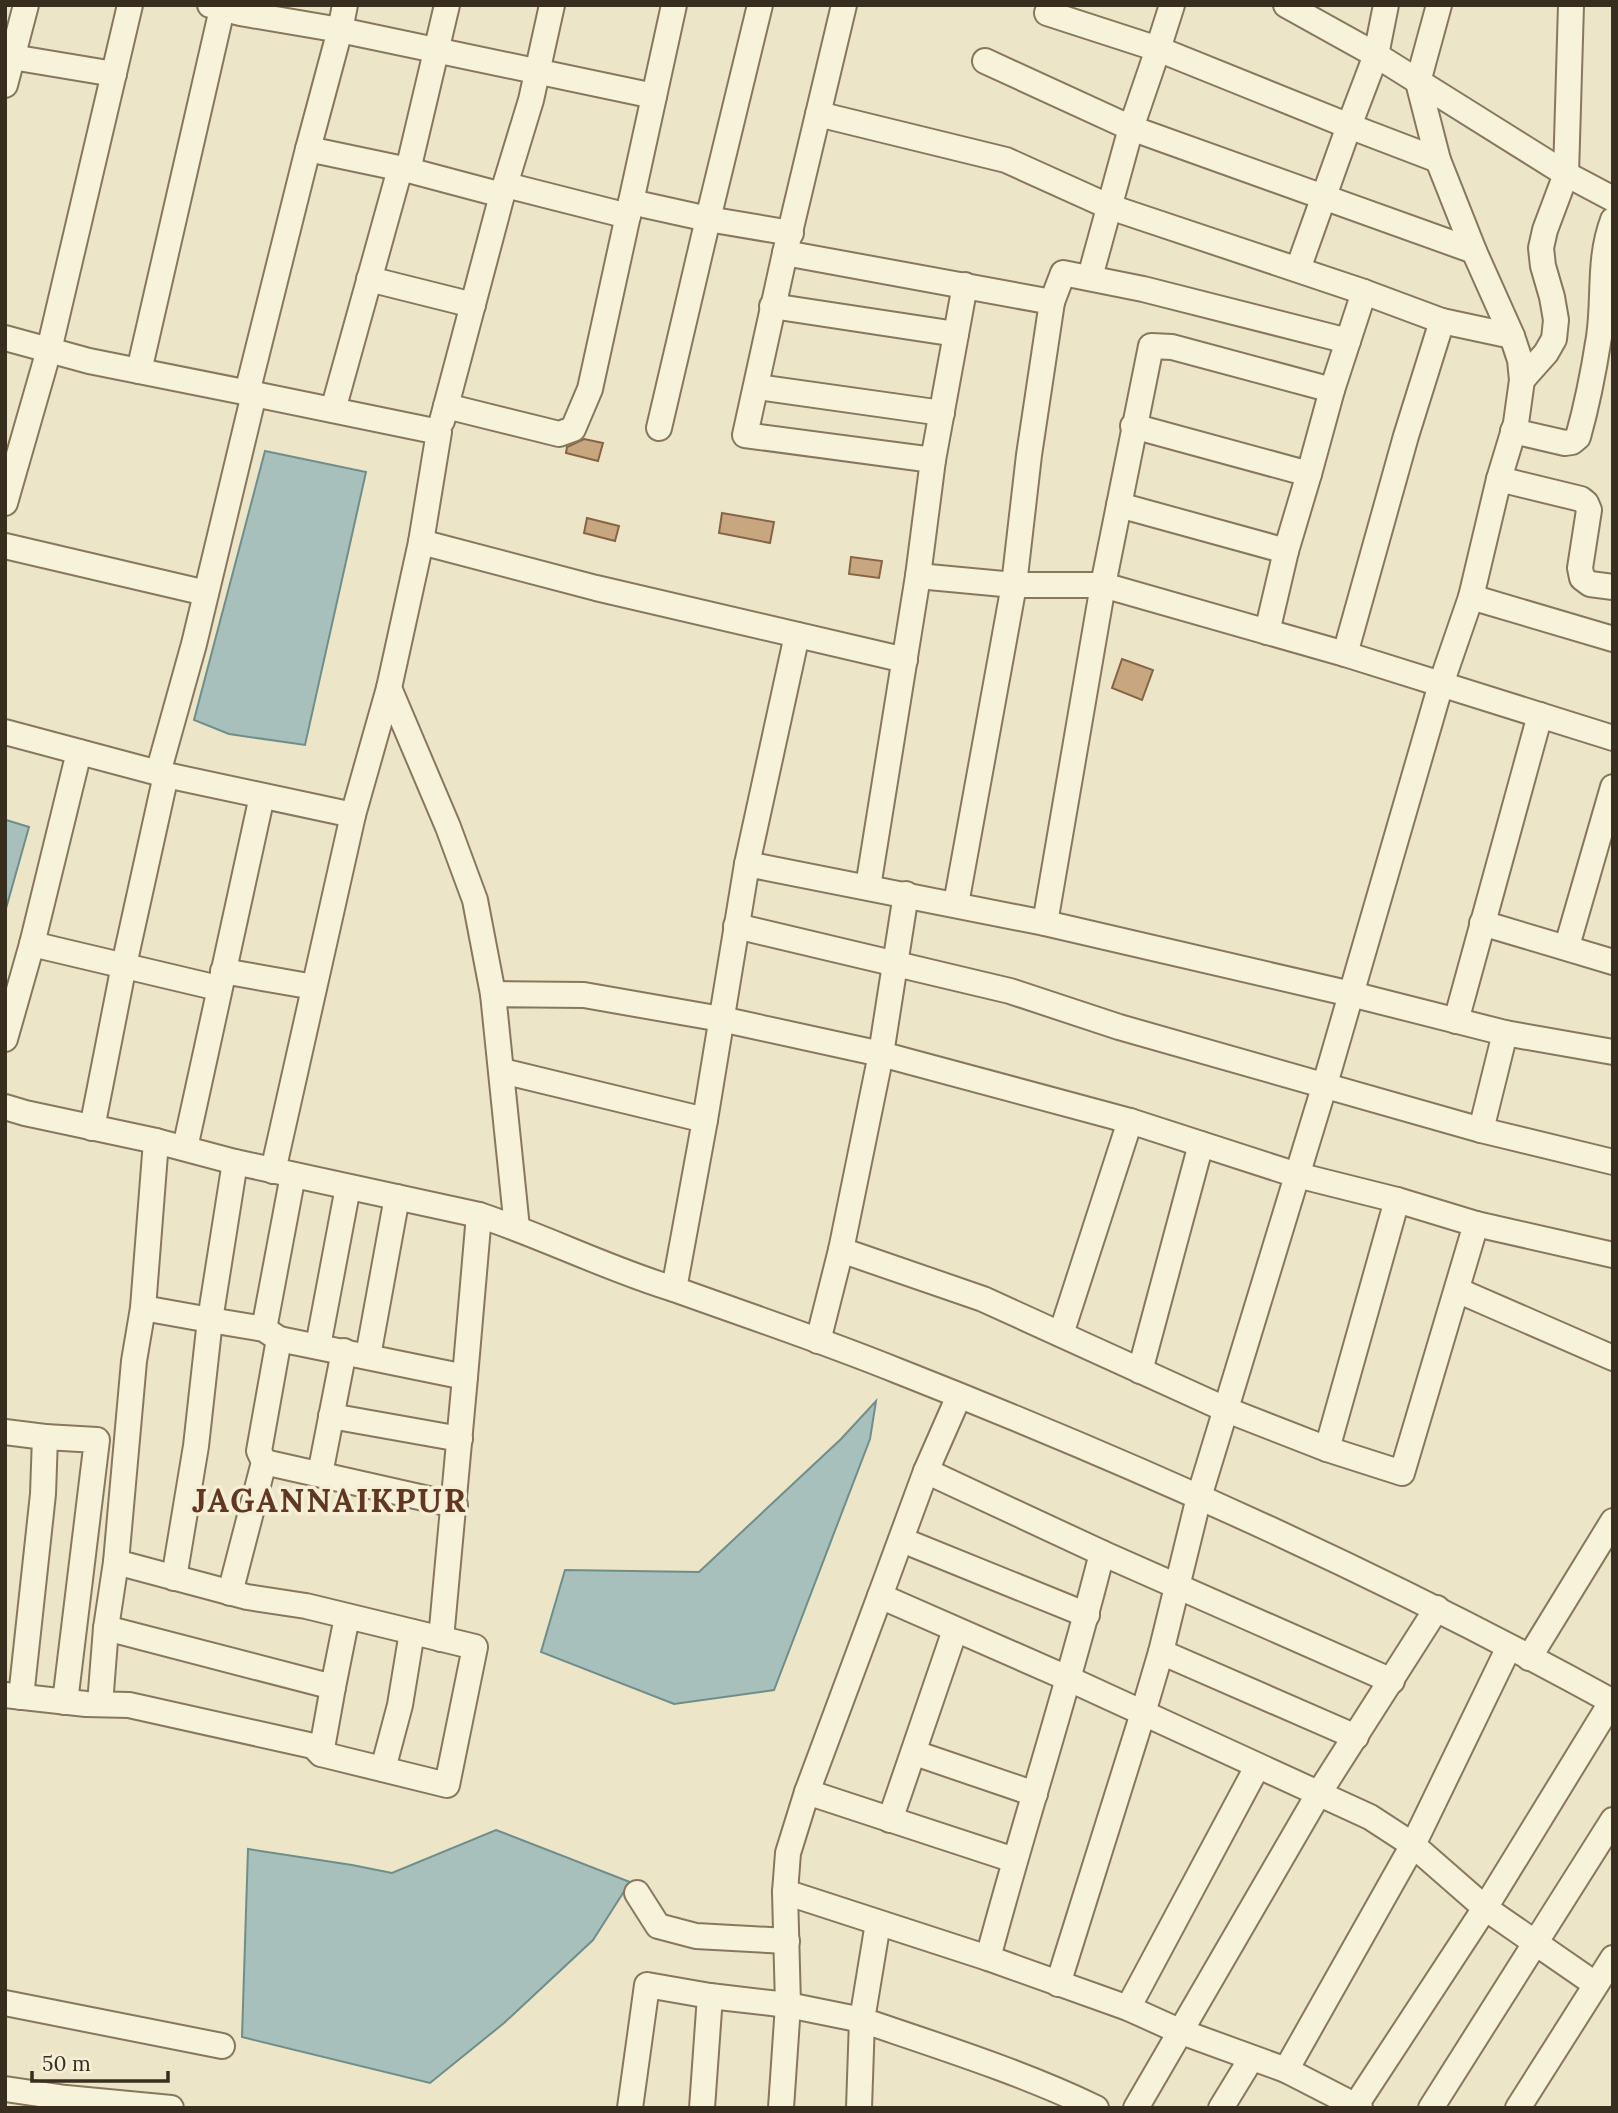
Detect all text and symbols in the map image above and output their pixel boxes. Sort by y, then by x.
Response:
district label: JAGANNAIKPUR [192,1480,468,1521]
scale bar [32,2039,168,2084]
text: 50 m [42,2050,91,2077]

